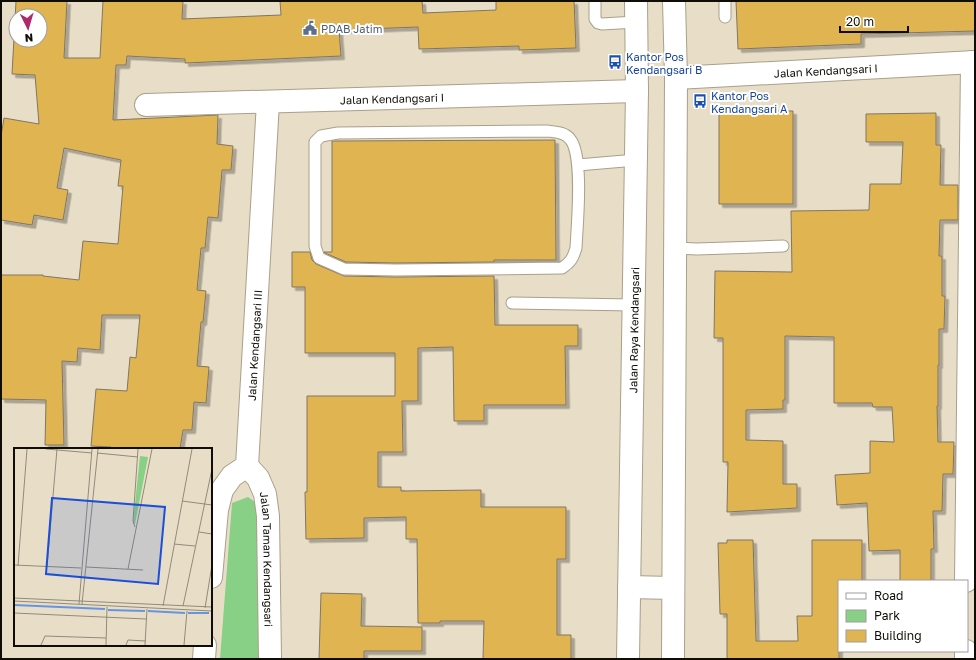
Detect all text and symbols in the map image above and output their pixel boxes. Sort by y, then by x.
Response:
north arrow [8,8,48,48]
scale bar [840,8,908,34]
text: 20 m [846,14,874,29]
public building icon: PDAB Jatim [302,20,318,36]
place label: PDAB Jatim [321,22,382,35]
text: N [24,32,34,45]
place label: Kantor Pos Kendangsari B [626,50,702,76]
bus stop icon: Kantor Pos Kendangsari B [607,54,623,70]
street label: Jalan Kendangsari I [773,61,878,79]
place label: Kantor Pos Kendangsari A [711,89,788,115]
street label: Jalan Kendangsari I [340,90,444,106]
bus stop icon: Kantor Pos Kendangsari A [692,93,708,109]
street label: Jalan Raya Kendangsari [626,267,641,393]
street label: Jalan Kendangsari III [244,289,264,401]
inset map [14,448,212,646]
street label: Jalan Taman Kendangsari [258,491,276,627]
legend [838,580,968,652]
text: Road [874,588,903,603]
text: Park [874,608,900,623]
text: Building [874,628,922,643]

